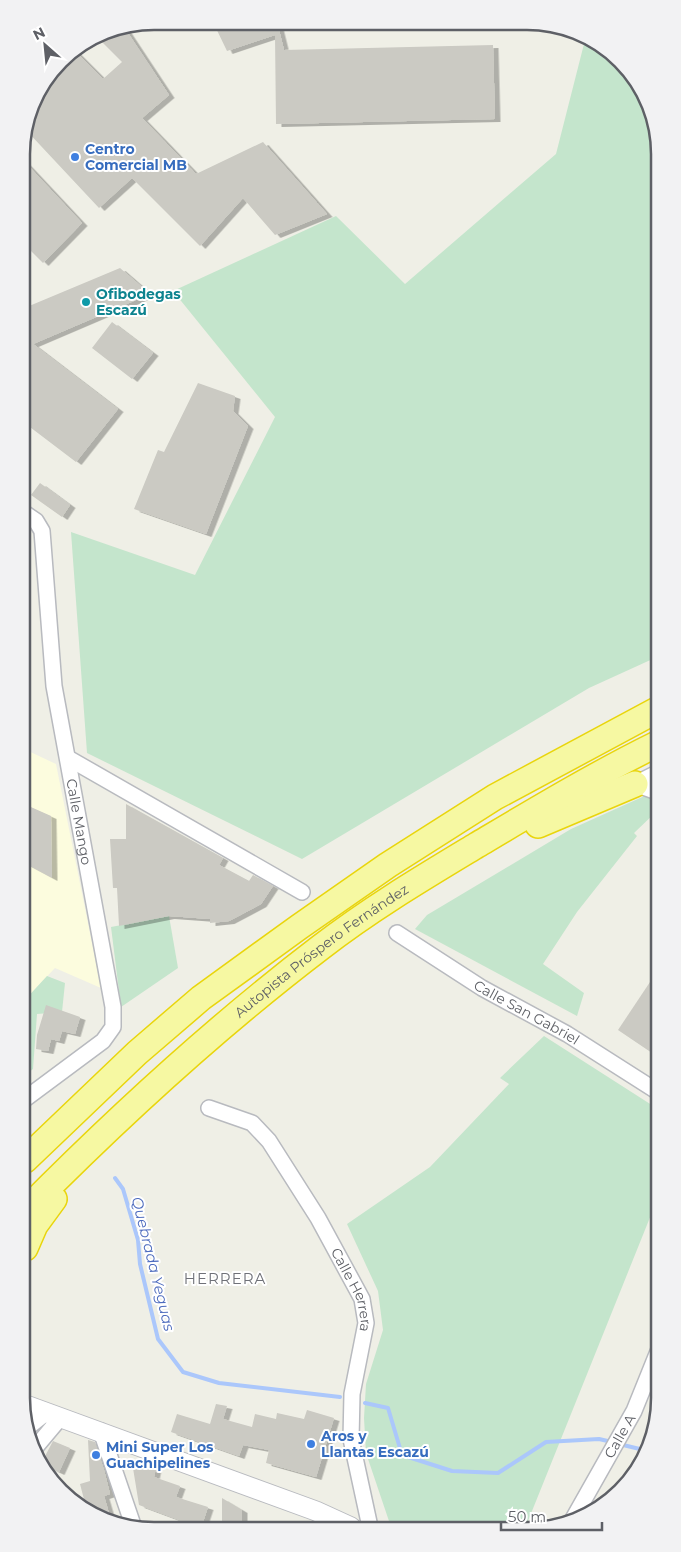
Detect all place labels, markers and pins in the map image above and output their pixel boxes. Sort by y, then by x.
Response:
place label: Centro Comercial MB [85,140,187,174]
marker: Centro Comercial MB [69,151,81,163]
place label: Ofibodegas Escazú [96,285,181,319]
marker: Ofibodegas Escazú [80,296,92,308]
place label: Aros y Llantas Escazú [320,1427,429,1461]
place label: Mini Super Los Guachipelines [106,1438,214,1472]
marker: Aros y Llantas Escazú [305,1438,317,1450]
marker: Mini Super Los Guachipelines [90,1449,102,1461]

